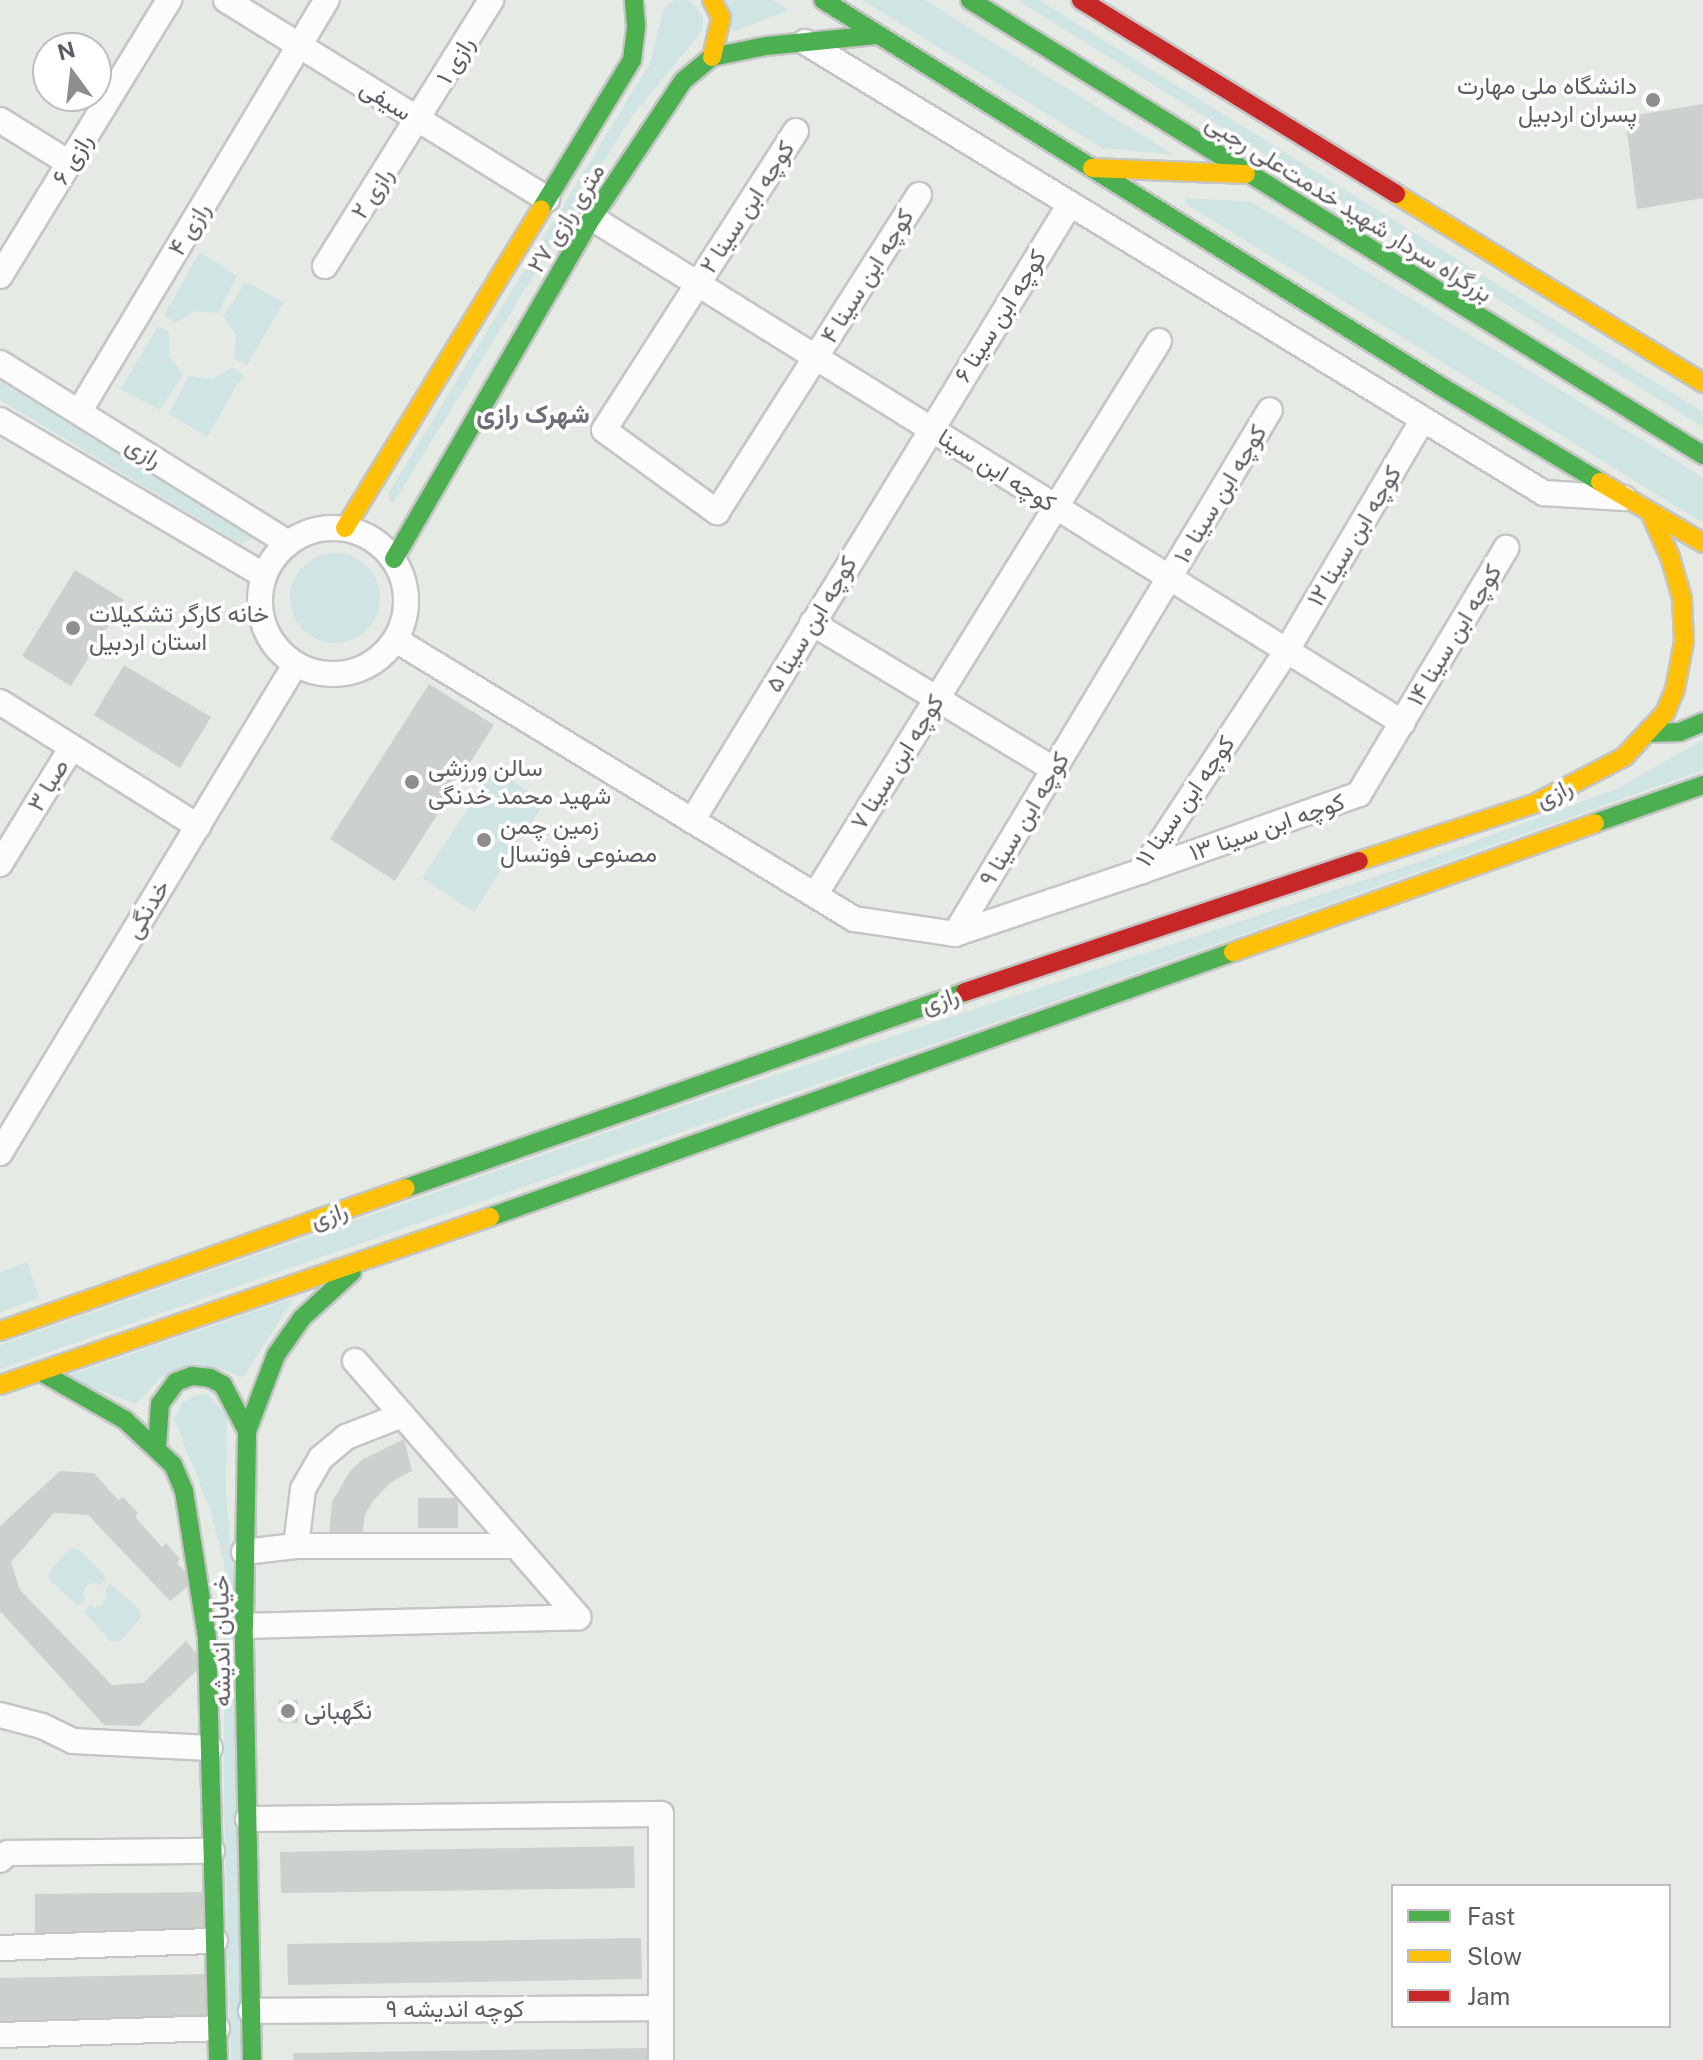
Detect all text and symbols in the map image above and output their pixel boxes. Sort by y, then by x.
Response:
street label: رازی ۱ [430,31,480,89]
north arrow [32,32,112,112]
text: N [55,36,78,66]
place label: دانشگاه ملی مهارت پسران اردبیل [1457,72,1637,128]
street label: سیفی [355,73,417,127]
marker: دانشگاه ملی مهارت پسران اردبیل [1644,91,1662,109]
street label: بزرگراه سردار شهید خدمت‌علی رجبی [1200,108,1498,308]
street label: رازی ۶ [46,128,98,190]
street label: کوچه ابن سینا ۲ [694,135,800,279]
street label: ۲۷ متری رازی [521,158,611,278]
street label: رازی ۲ [345,162,399,224]
street label: رازی ۴ [162,197,216,261]
street label: کوچه ابن سینا ۴ [814,203,920,349]
street label: کوچه ابن سینا ۶ [948,244,1052,388]
district label: شهرک رازی [476,398,590,430]
street label: کوچه ابن سینا ۱۰ [1167,420,1273,568]
street label: کوچه ابن سینا [933,422,1061,518]
street label: رازی [121,430,167,474]
street label: کوچه ابن سینا ۱۲ [1301,461,1407,611]
street label: کوچه ابن سینا ۵ [759,551,863,697]
street label: کوچه ابن سینا ۱۴ [1400,559,1508,711]
place label: خانه کارگر تشکیلات استان اردبیل [89,600,269,656]
marker: خانه کارگر تشکیلات استان اردبیل [64,619,82,637]
street label: کوچه ابن سینا ۷ [844,689,950,835]
street label: کوچه ابن سینا ۱۱ [1129,730,1241,872]
street label: کوچه ابن سینا ۹ [973,747,1075,891]
street label: صبا ۳ [21,753,75,817]
place label: سالن ورزشی شهید محمد خدنگی [428,754,611,810]
street label: رازی [1531,772,1577,814]
marker: سالن ورزشی شهید محمد خدنگی [403,773,421,791]
street label: کوچه ابن سینا ۱۳ [1186,787,1348,867]
place label: زمین چمن مصنوعی فوتسال [500,812,657,868]
marker: زمین چمن مصنوعی فوتسال [475,831,493,849]
street label: خدنگی [118,874,176,944]
street label: رازی [918,980,962,1020]
street label: رازی [307,1195,351,1235]
street label: خیابان اندیشه [205,1575,237,1707]
place label: نگهبانی [304,1697,372,1725]
marker: نگهبانی [279,1702,297,1720]
legend [1391,1884,1671,2028]
text: Fast [1467,1902,1515,1930]
text: Slow [1467,1942,1522,1970]
text: Jam [1467,1982,1510,2010]
street label: کوچه اندیشه ۹ [386,1995,524,2023]

